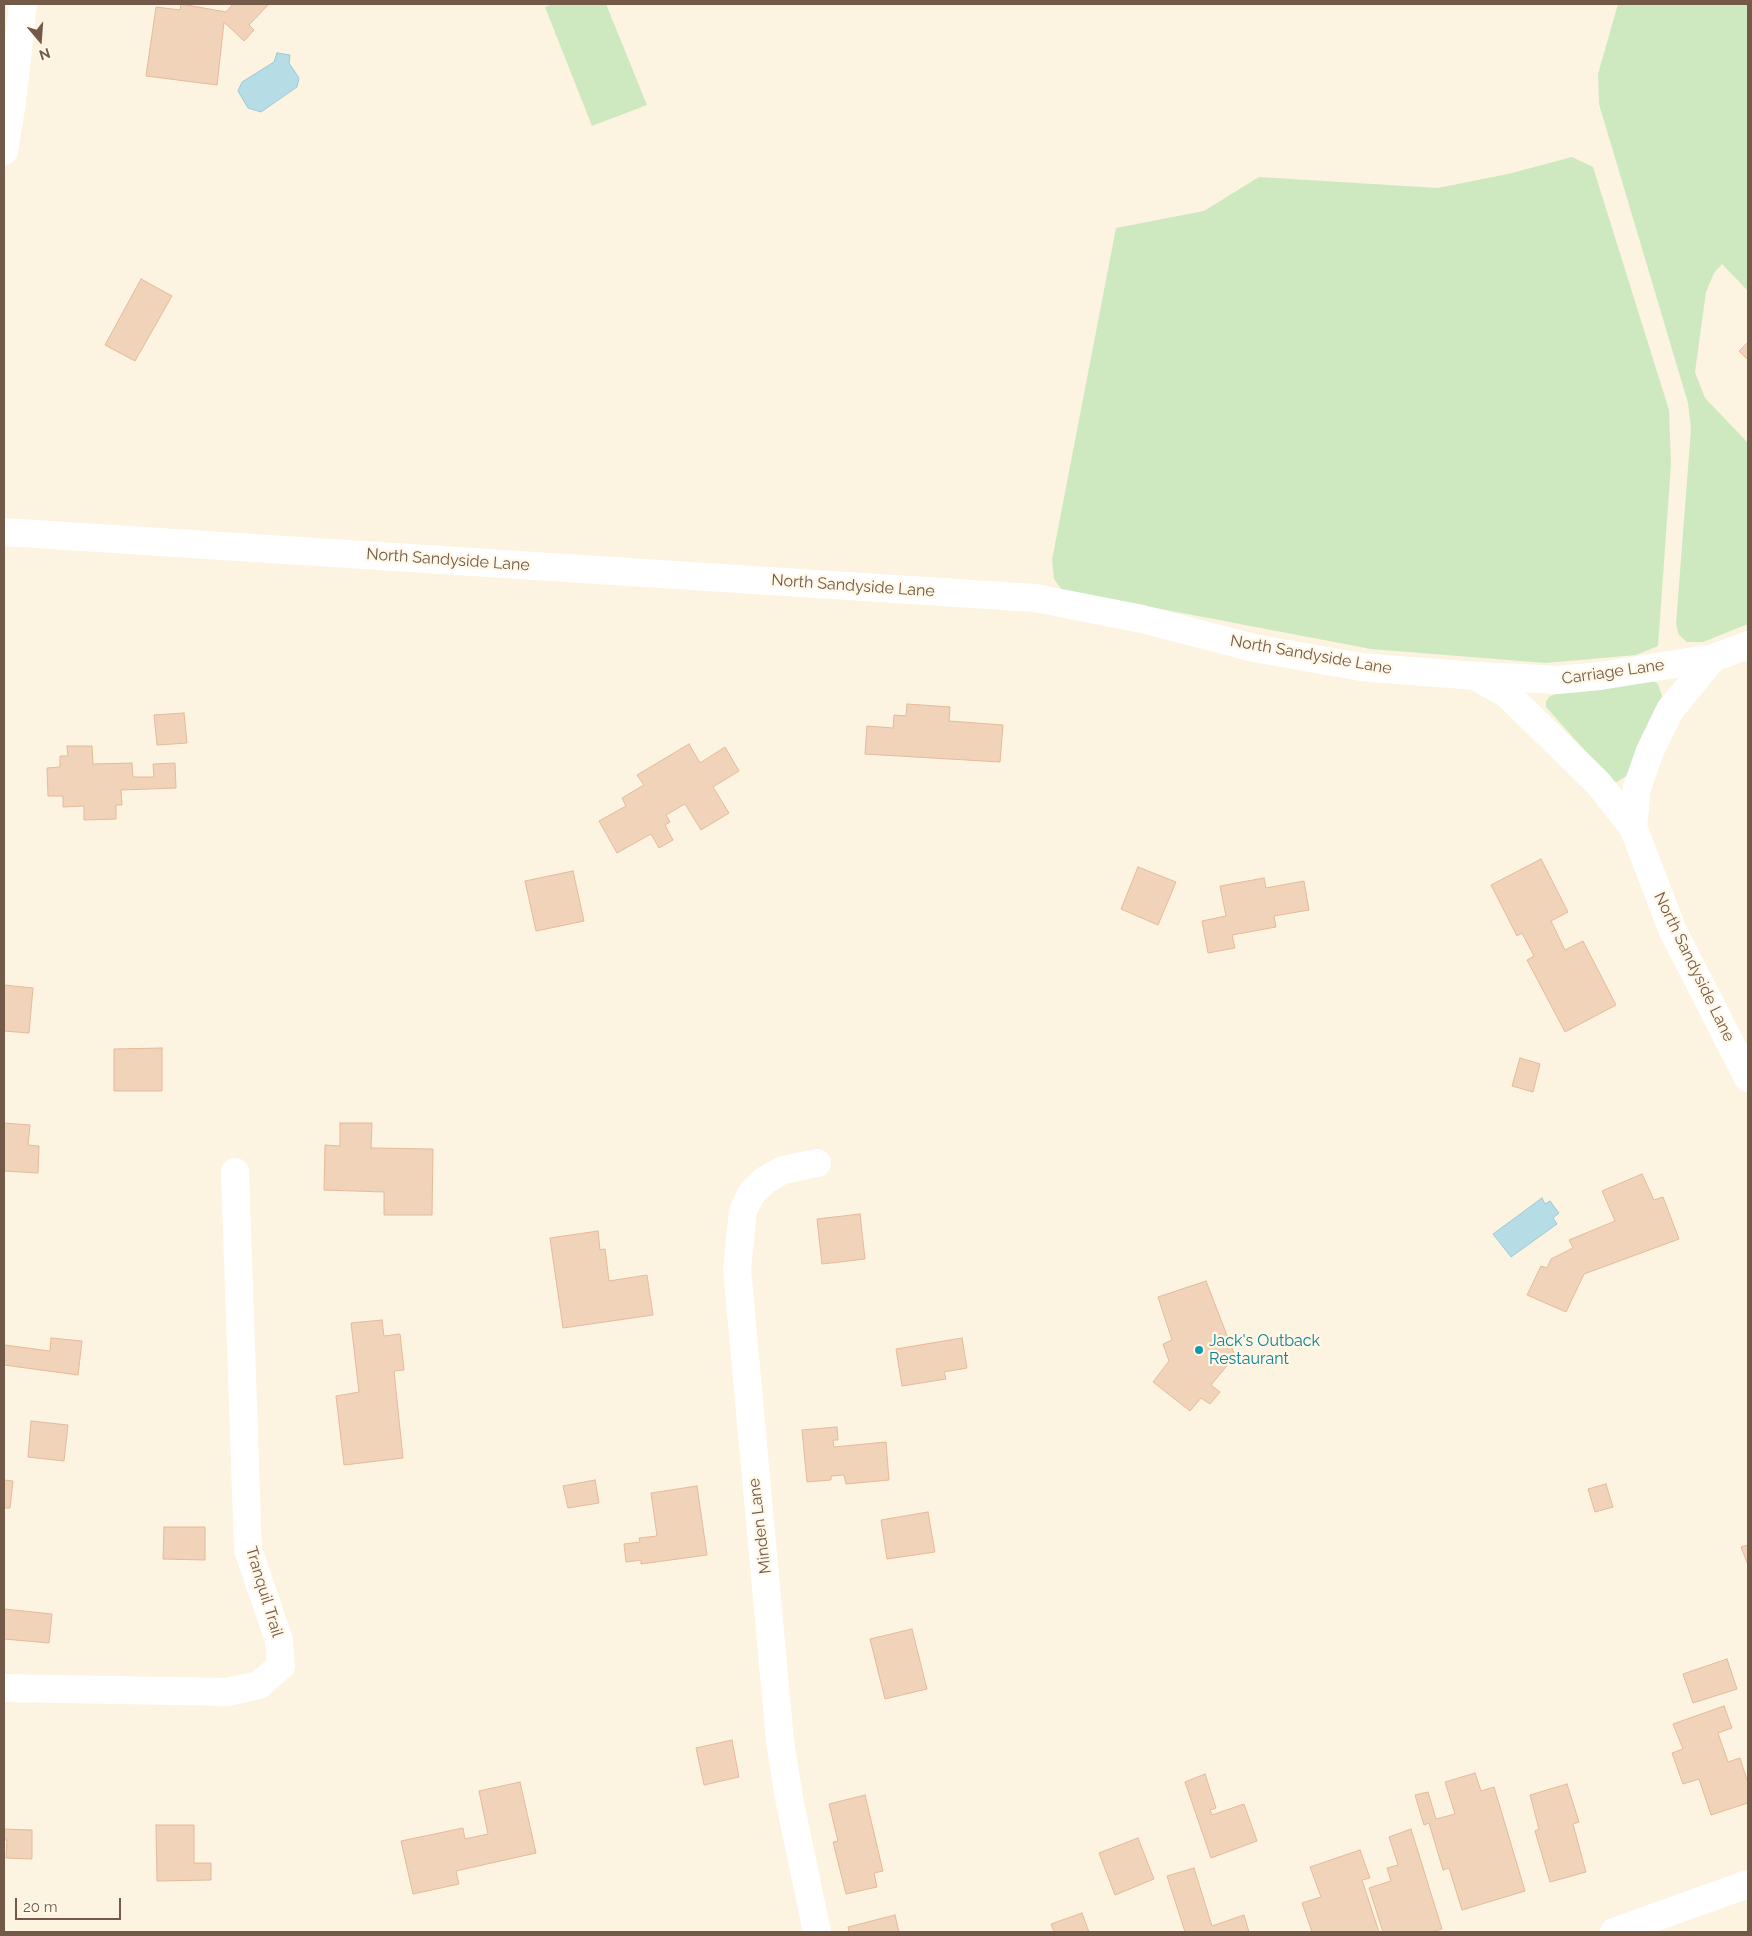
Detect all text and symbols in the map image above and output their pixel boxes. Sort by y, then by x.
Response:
north arrow [15,15,65,65]
text: N [37,45,52,64]
street label: North Sandyside Lane [366,545,530,575]
street label: North Sandyside Lane [771,571,935,601]
street label: North Sandyside Lane [1229,631,1393,679]
street label: Carriage Lane [1561,655,1665,689]
street label: North Sandyside Lane [1649,889,1739,1045]
place label: Jack's Outback Restaurant [1209,1331,1320,1369]
marker: Jack's Outback Restaurant [1193,1344,1205,1356]
street label: Minden Lane [745,1477,775,1575]
street label: Tranquil Trail [241,1544,287,1640]
scale bar [18,1888,124,1920]
text: 20 m [23,1898,58,1916]

